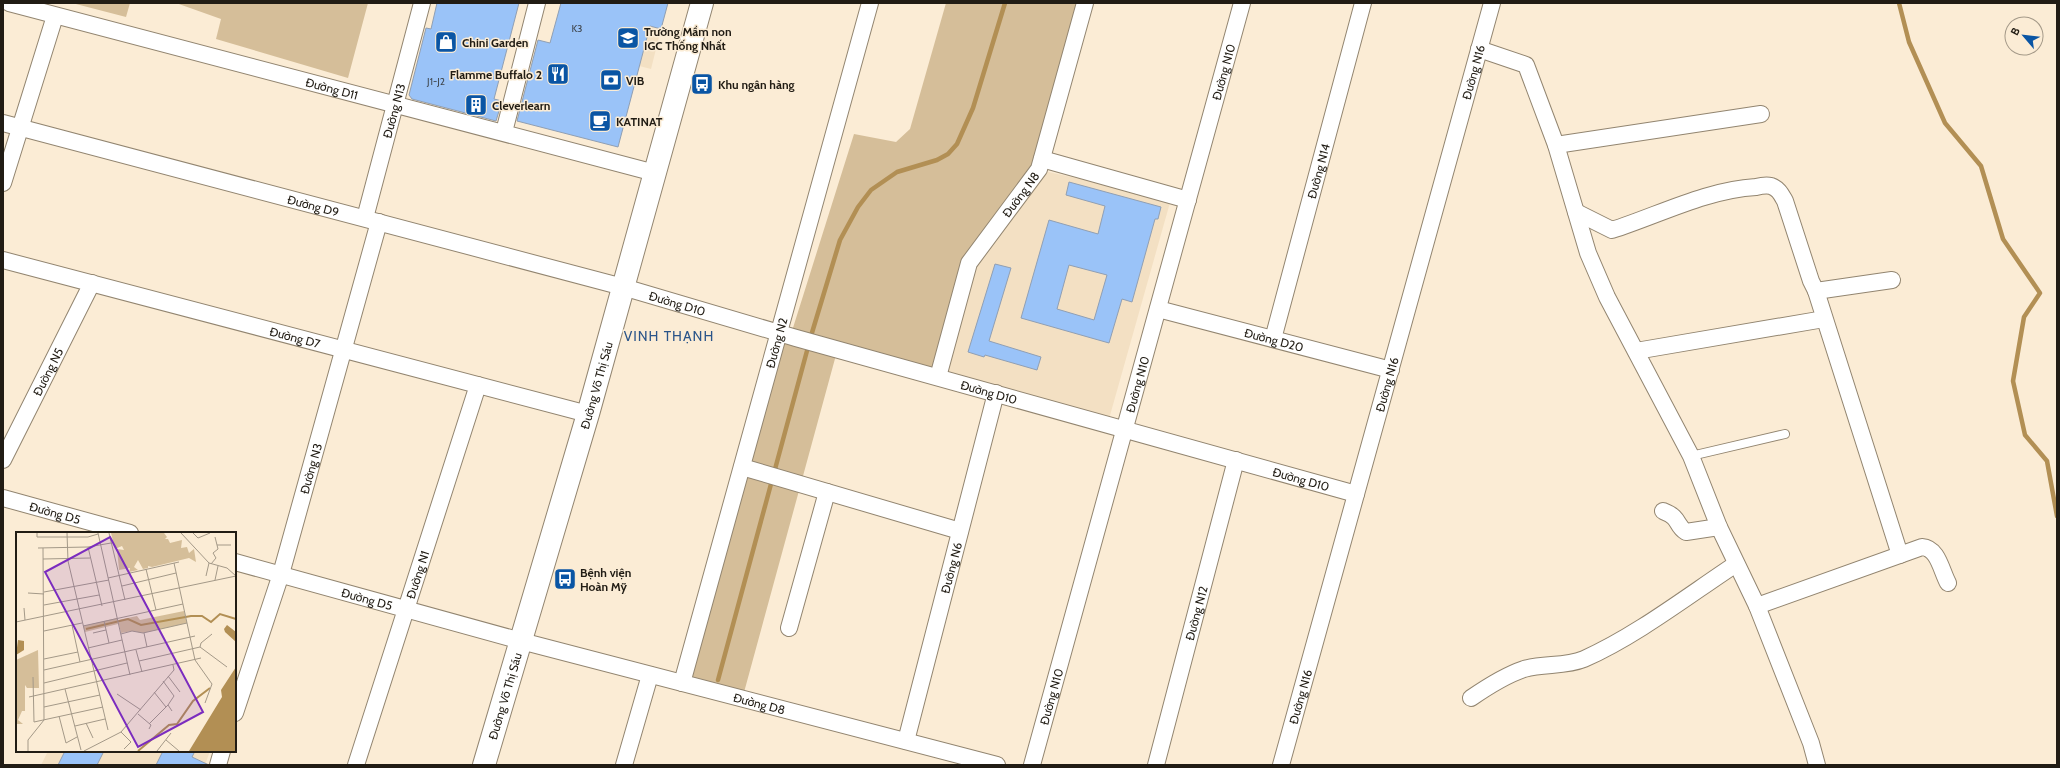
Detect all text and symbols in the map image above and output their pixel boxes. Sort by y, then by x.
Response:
north arrow [2004,16,2044,56]
house number: K3 [571,22,583,35]
place label: Trường Mầm non IGC Thống Nhất [644,24,732,53]
school or university icon: Trường Mầm non IGC Thống Nhất [615,25,641,51]
text: B [2007,25,2023,38]
shop icon: Chini Garden [433,29,459,55]
place label: Chini Garden [462,35,528,50]
street label: Đường N10 [1208,42,1238,102]
street label: Đường N16 [1458,43,1488,101]
restaurant icon: Flamme Buffalo 2 [545,61,571,87]
place label: Flamme Buffalo 2 [450,67,542,82]
bank icon: VIB [598,67,624,93]
bus stop icon: Khu ngân hàng [689,71,715,97]
place label: VIB [626,73,645,88]
street label: Đường D11 [304,74,360,102]
house number: J1-J2 [426,75,445,88]
place label: Khu ngân hàng [718,77,795,92]
street label: Đường N13 [379,82,408,140]
building icon: Cleverlearn [463,92,489,118]
place label: Cleverlearn [492,98,550,113]
cafe icon: KATINAT [587,108,613,134]
place label: KATINAT [616,114,663,129]
street label: Đường N14 [1303,142,1333,200]
street label: Đường N8 [998,168,1042,220]
street label: Đường D9 [286,191,341,219]
street label: Đường D10 [647,288,707,318]
street label: Đường N2 [762,316,790,370]
street label: Đường D7 [268,323,322,351]
street label: Đường D20 [1243,324,1305,354]
district label: VINH THẠNH [624,327,714,345]
street label: Đường Võ Thị Sáu [577,340,615,431]
street label: Đường N5 [29,345,66,398]
street label: Đường N10 [1122,354,1152,414]
street label: Đường N16 [1372,355,1401,413]
street label: Đường D10 [959,377,1019,407]
street label: Đường N3 [296,441,325,495]
street label: Đường D10 [1271,464,1331,494]
street label: Đường D5 [28,498,82,527]
inset map [16,532,236,752]
street label: Đường N6 [937,540,965,595]
street label: Đường N1 [402,549,432,600]
place label: Bệnh viện Hoàn Mỹ [580,565,631,594]
bus stop icon: Bệnh viện Hoàn Mỹ [552,566,578,592]
street label: Đường D5 [340,584,394,613]
street label: Đường N12 [1182,584,1210,642]
street label: Đường Võ Thị Sáu [484,651,524,741]
street label: Đường N10 [1036,667,1066,726]
street label: Đường N16 [1285,667,1315,726]
street label: Đường D8 [732,689,787,717]

